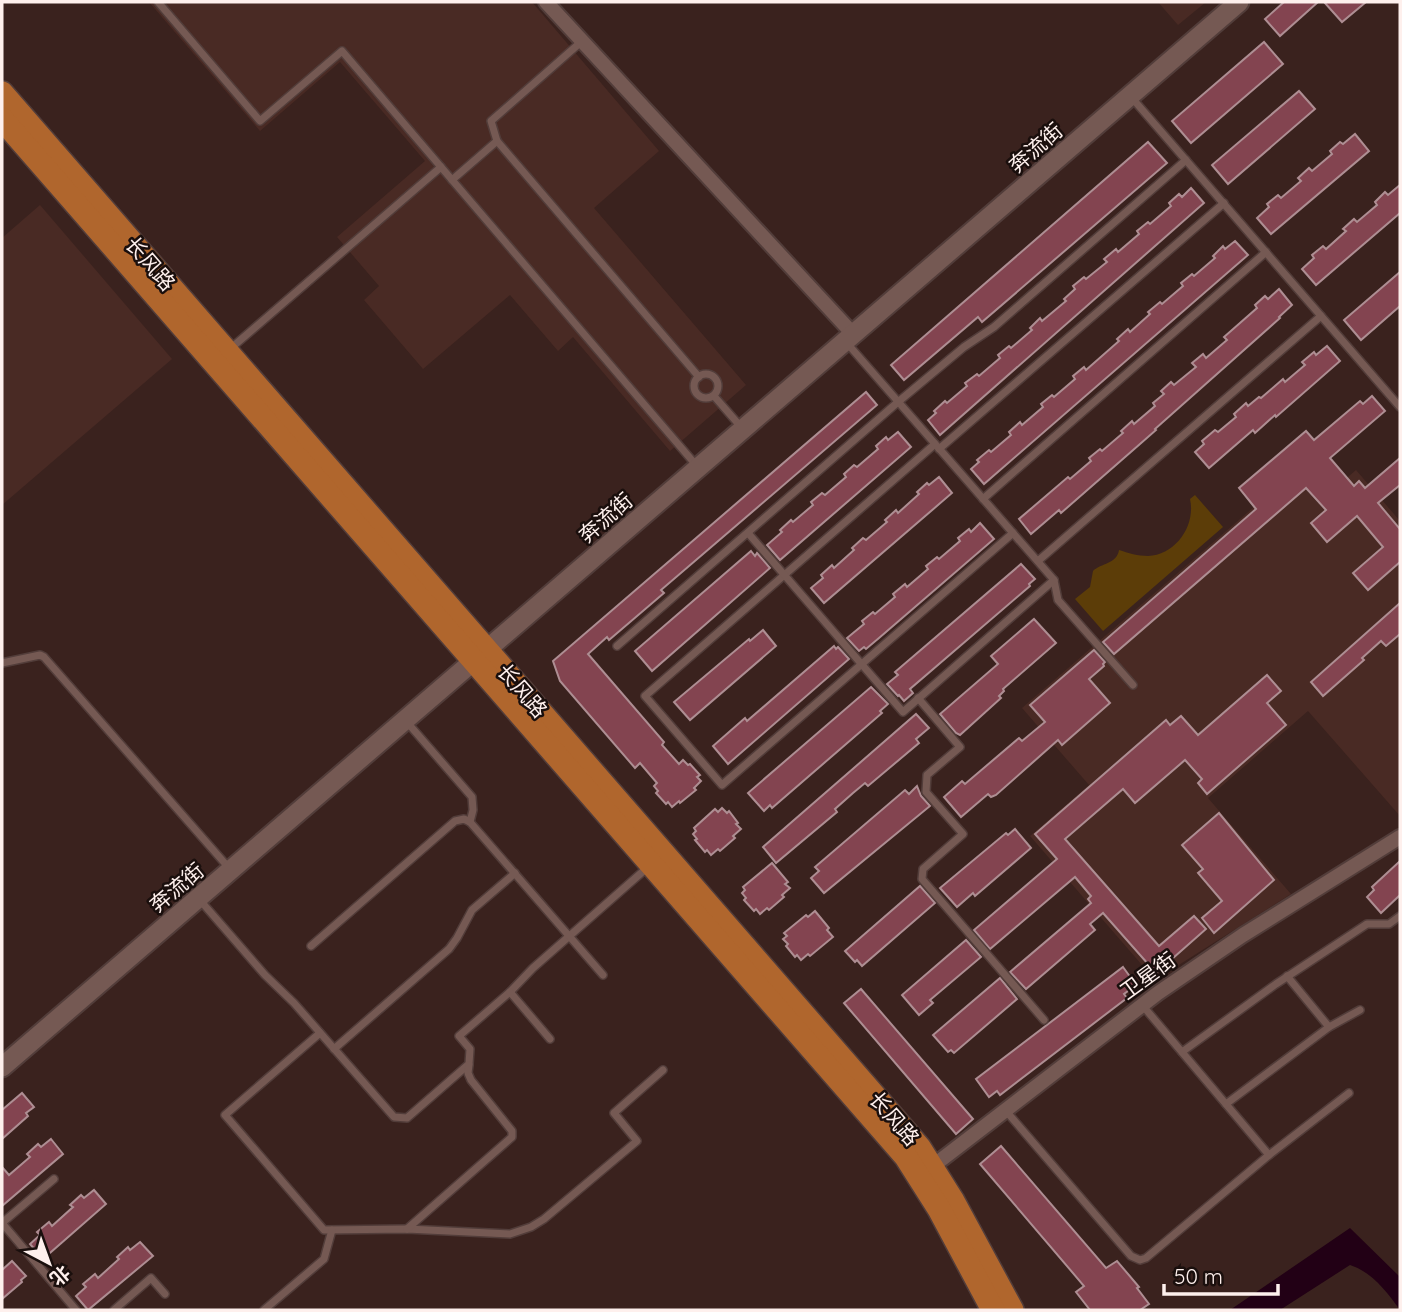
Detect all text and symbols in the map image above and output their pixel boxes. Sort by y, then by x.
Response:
street label: 奔流街 [1003,117,1068,178]
street label: 长风路 [120,231,181,296]
street label: 奔流街 [573,487,638,548]
street label: 长风路 [492,658,553,723]
street label: 奔流街 [144,857,209,917]
street label: 卫星街 [1114,946,1181,1004]
street label: 长风路 [864,1086,925,1151]
north arrow [14,1228,84,1298]
scale bar [1164,1252,1278,1296]
text: 北 [45,1261,75,1291]
text: 50 m [1174,1263,1223,1289]

